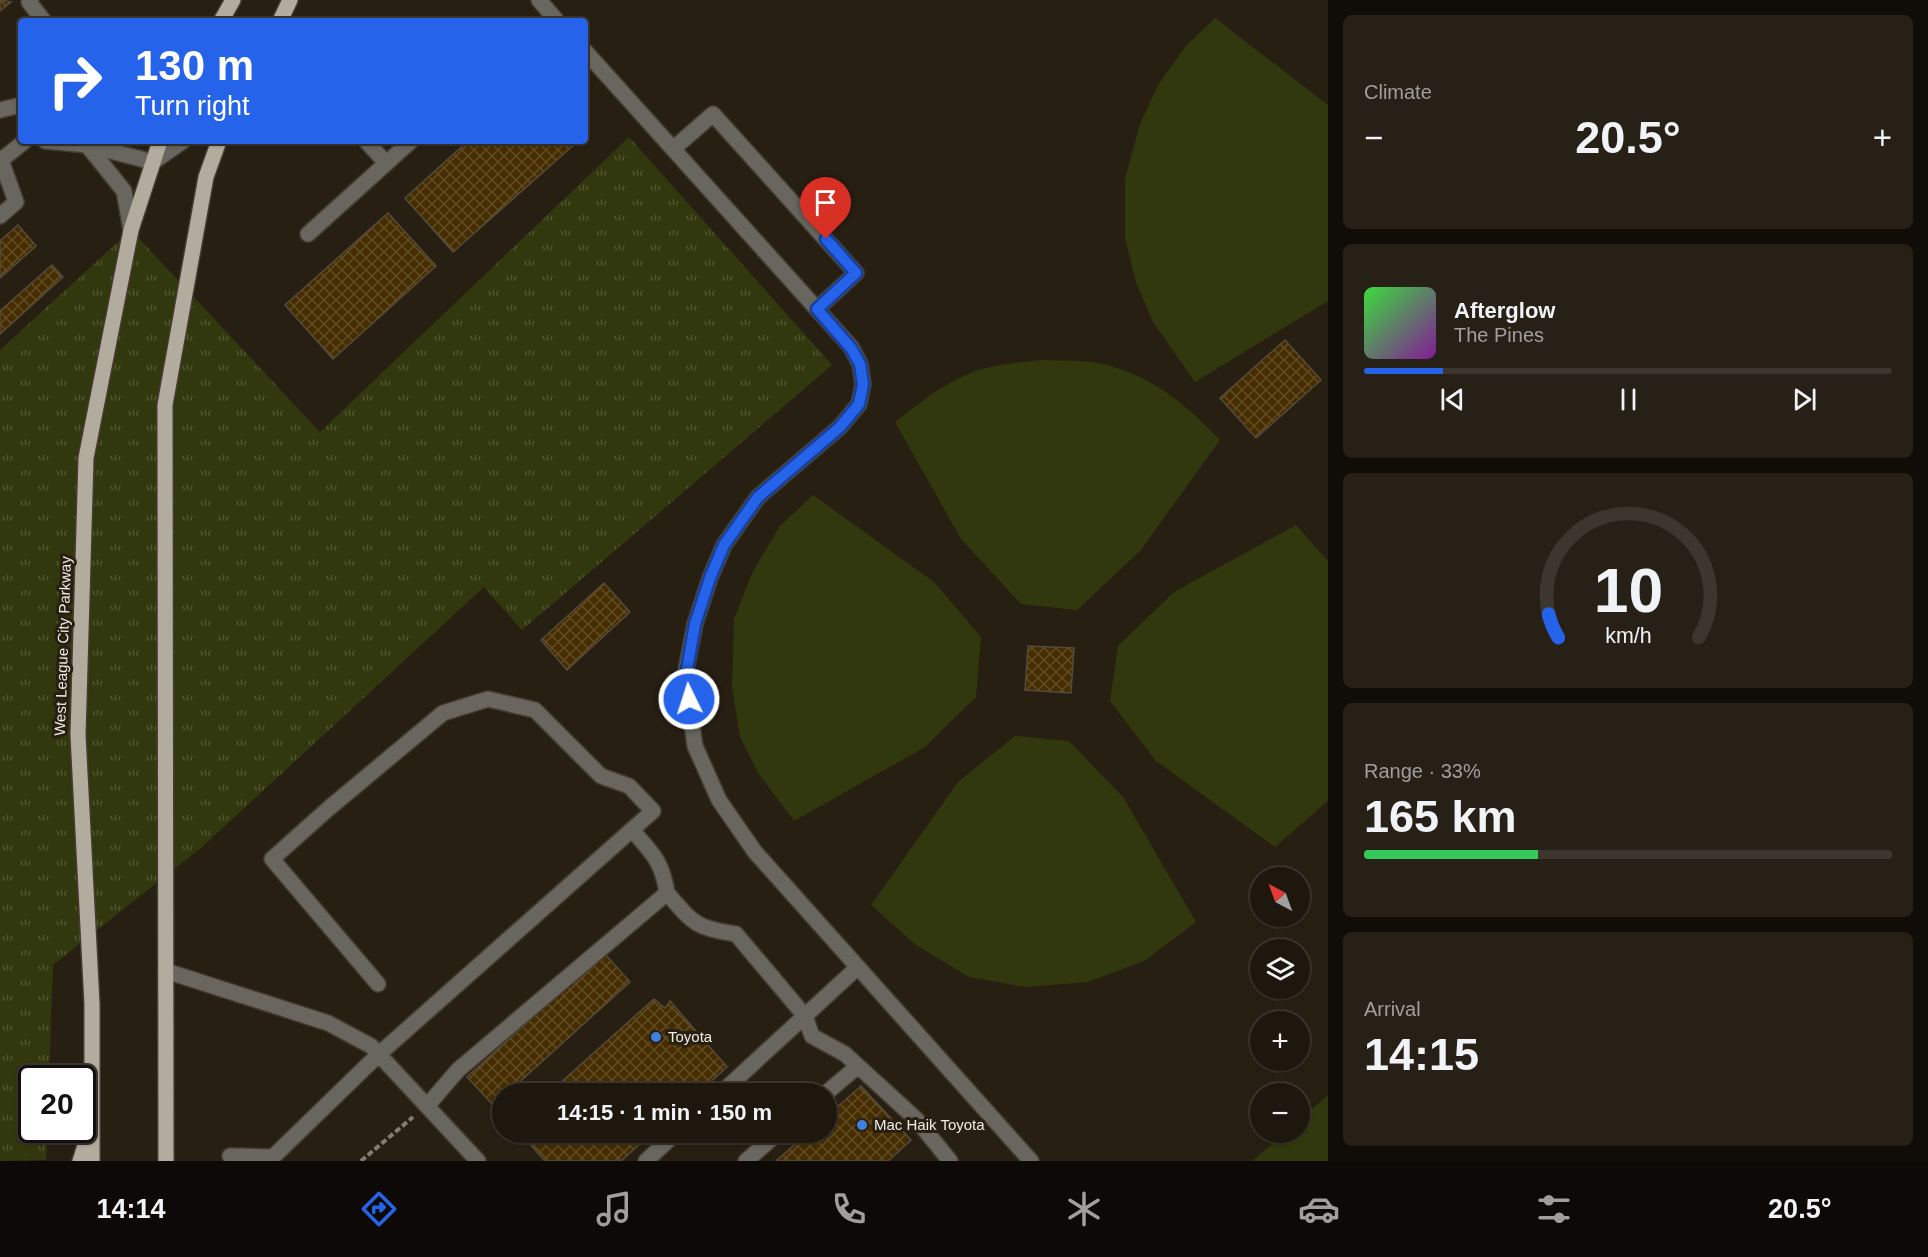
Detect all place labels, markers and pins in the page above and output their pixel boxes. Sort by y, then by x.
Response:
pin [800,177,851,239]
place label: Toyota [668,1028,713,1045]
marker: Toyota [649,1030,663,1044]
place label: Mac Haik Toyota [874,1116,985,1133]
marker: Mac Haik Toyota [855,1118,869,1132]

